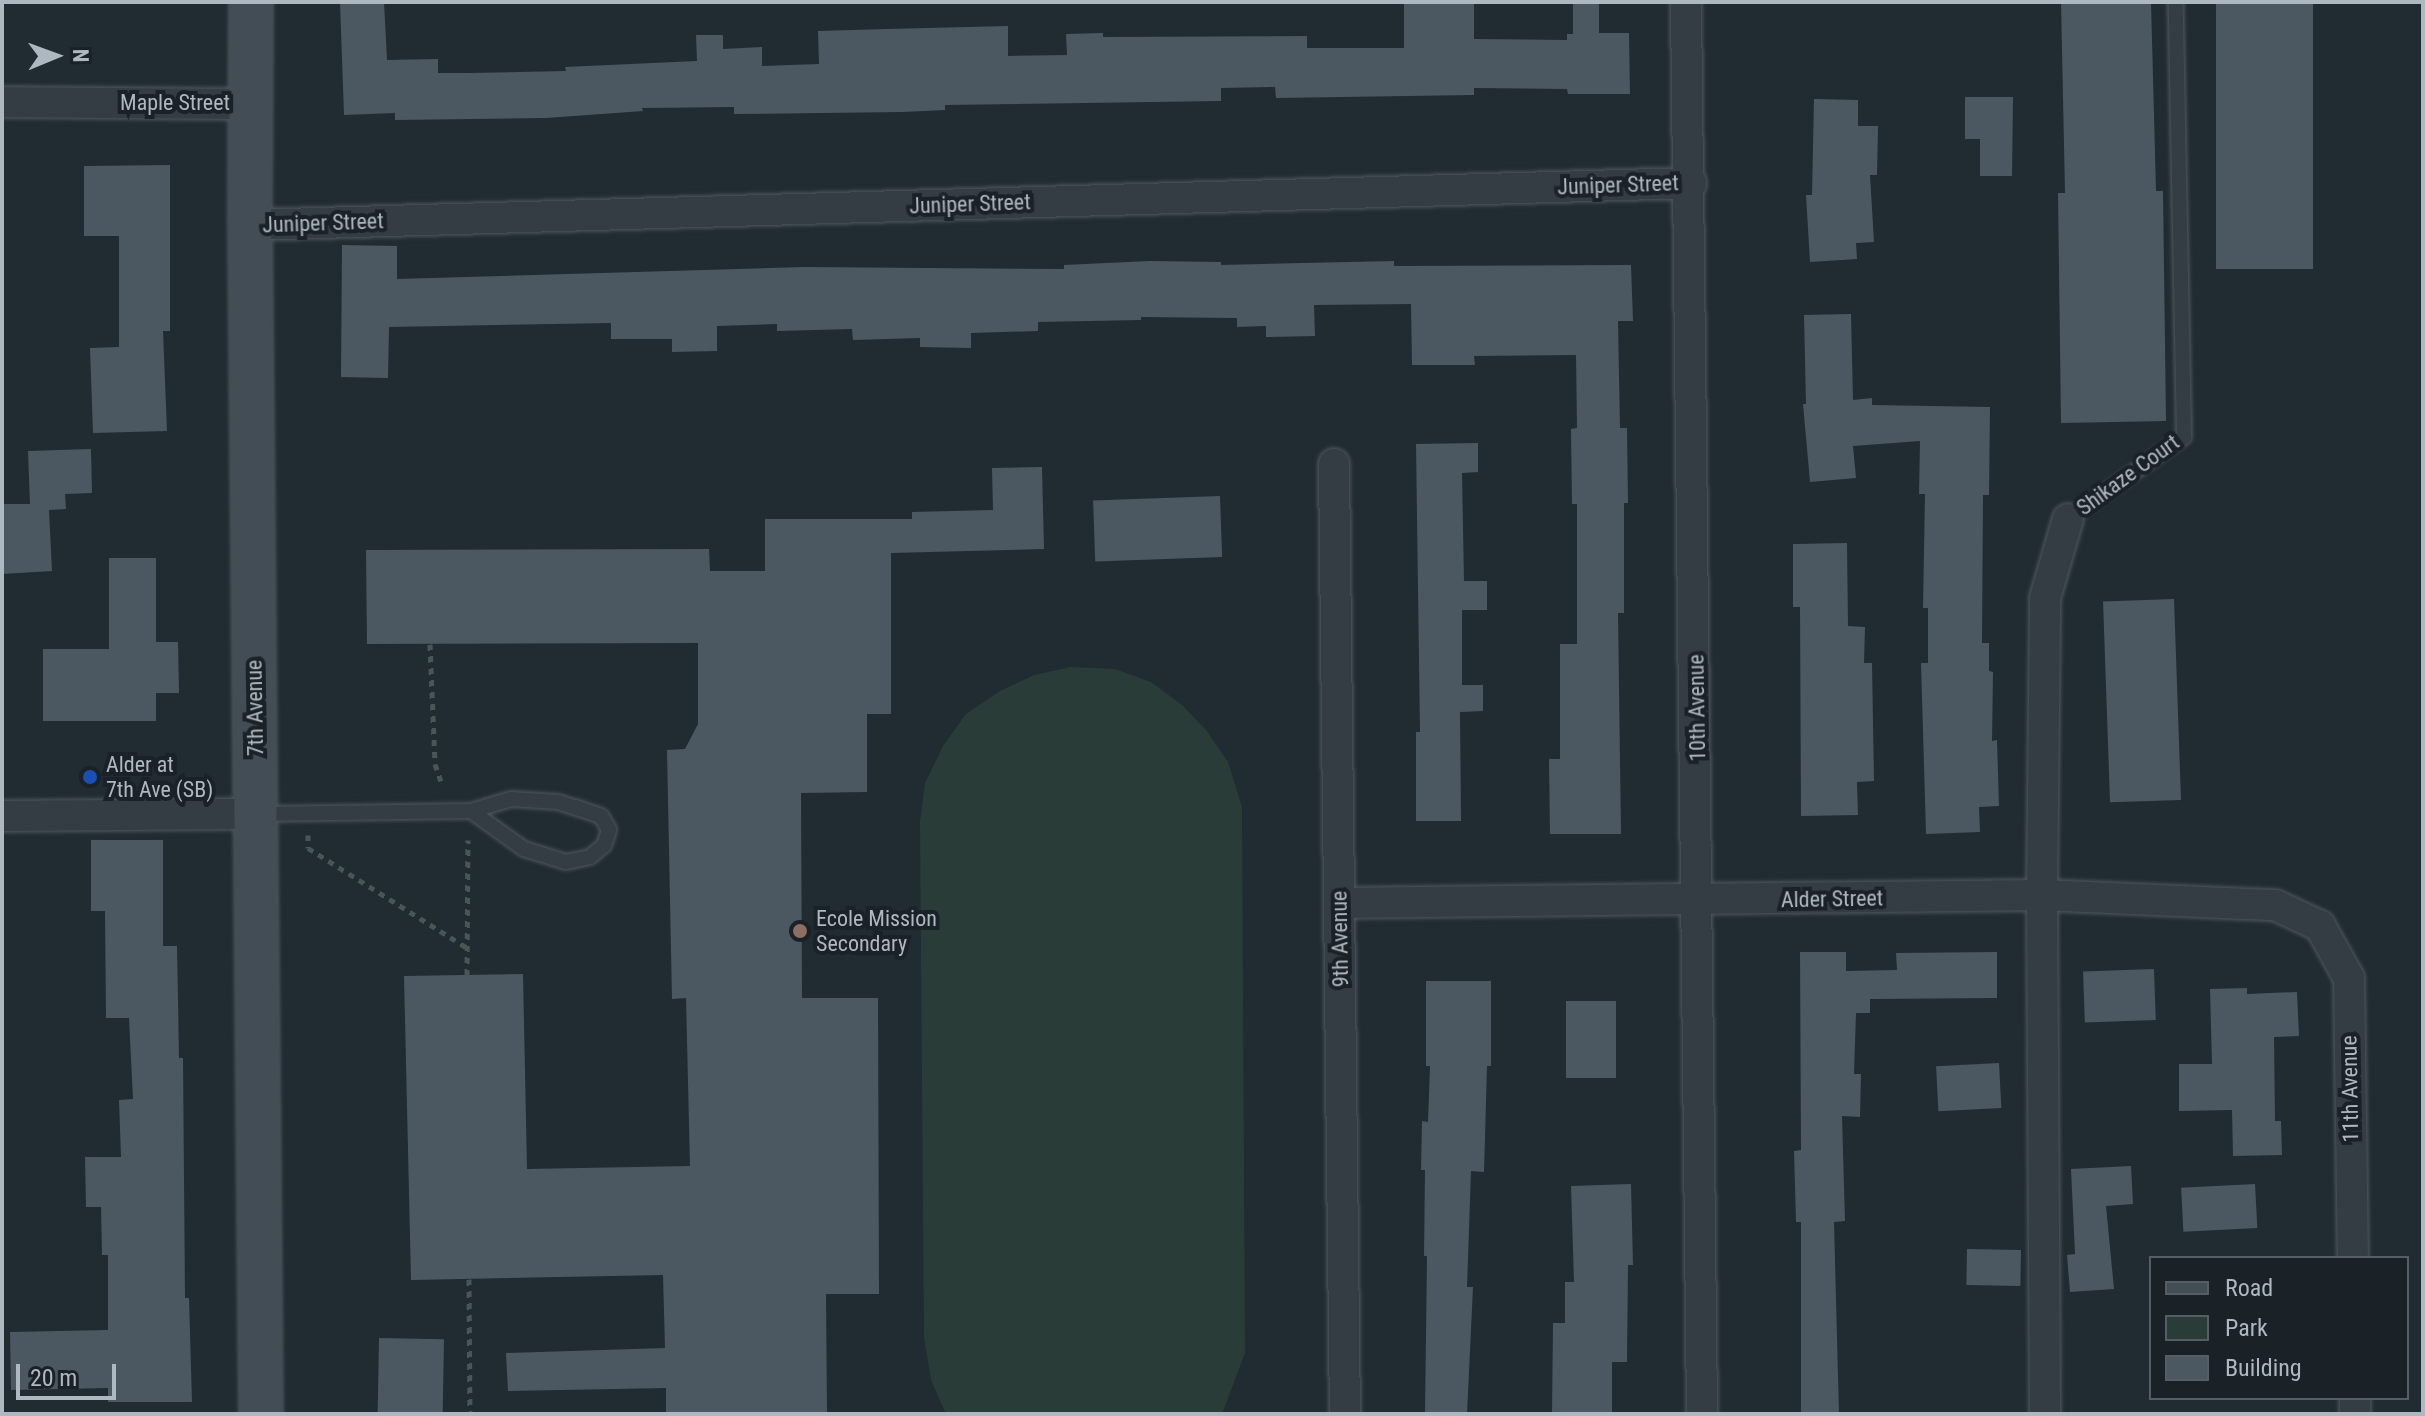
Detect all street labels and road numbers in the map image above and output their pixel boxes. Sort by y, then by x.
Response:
street label: Maple Street [120,90,230,116]
street label: Juniper Street [1557,170,1679,200]
street label: Juniper Street [909,189,1031,219]
street label: Juniper Street [262,208,384,238]
street label: Shikaze Court [2072,429,2184,521]
street label: 10th Avenue [1683,654,1711,762]
street label: 7th Avenue [241,660,269,756]
street label: Alder Street [1781,885,1883,913]
street label: 9th Avenue [1326,891,1354,987]
street label: 11th Avenue [2336,1035,2364,1143]

